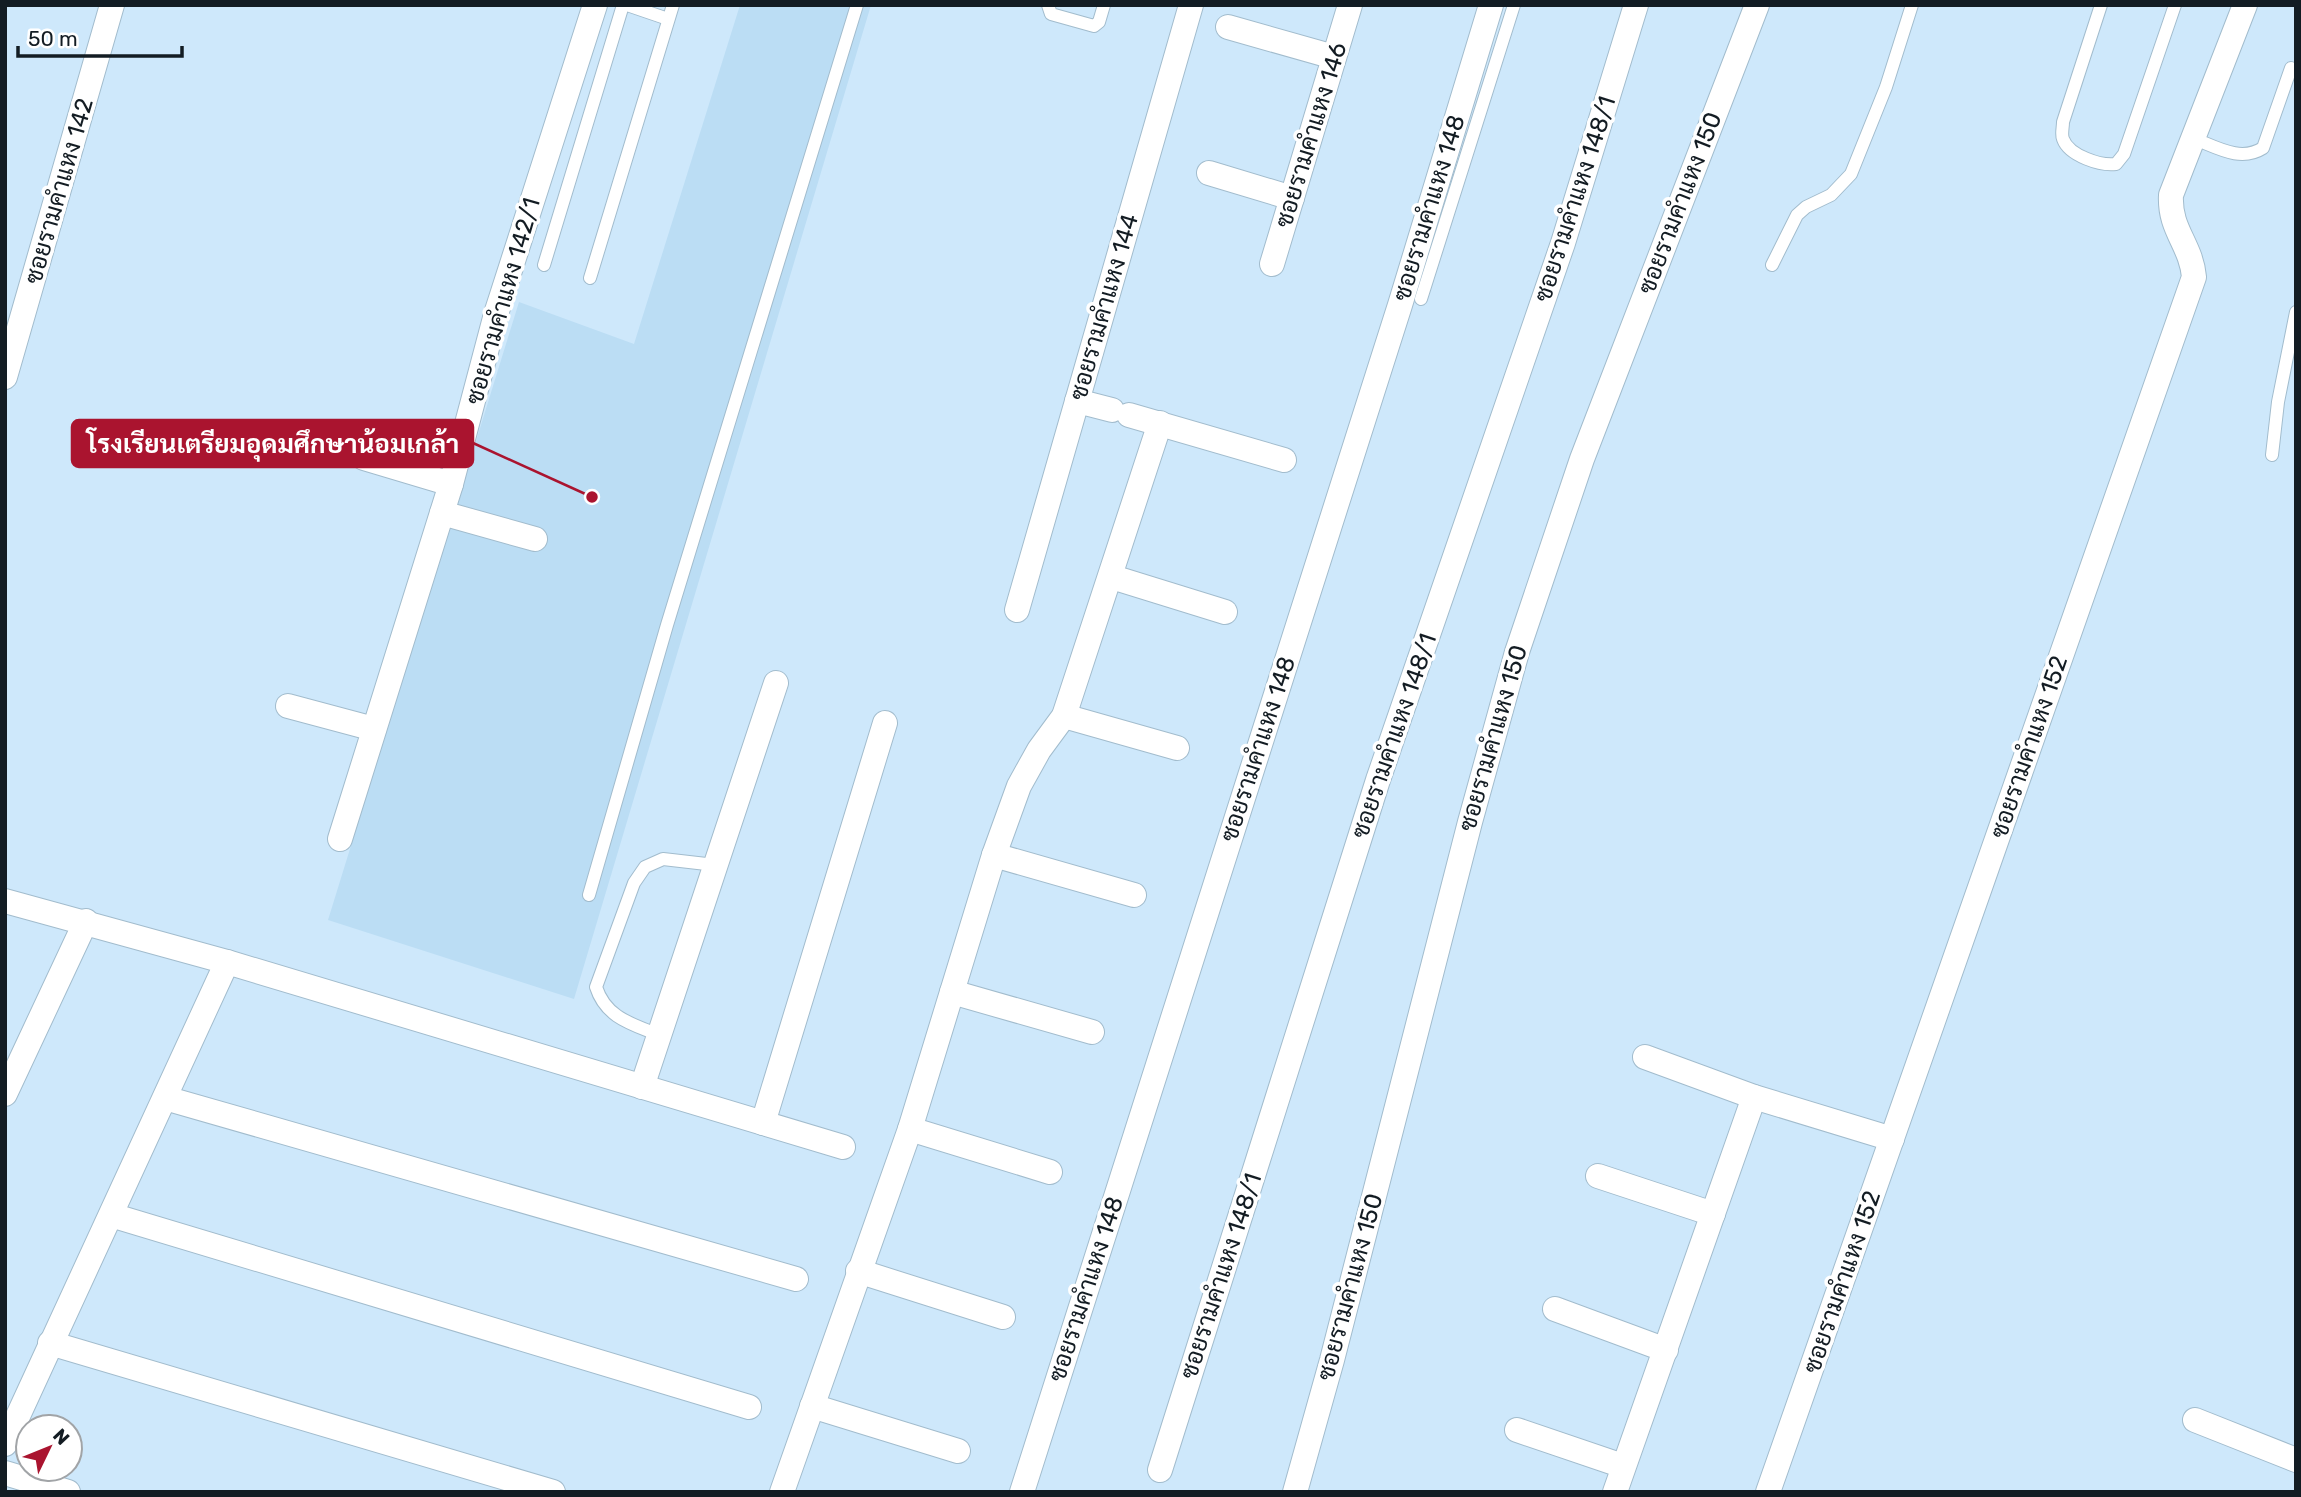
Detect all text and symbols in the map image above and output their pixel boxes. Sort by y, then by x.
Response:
scale bar [18,14,182,58]
text: 50 m [28,26,78,51]
street label: ซอยรามคำแหง 146 [1270,39,1352,231]
street label: ซอยรามคำแหง 148/1 [1529,93,1621,305]
street label: ซอยรามคำแหง 142 [19,95,99,287]
street label: ซอยรามคำแหง 150 [1632,108,1728,298]
street label: ซอยรามคำแหง 148 [1387,112,1471,304]
street label: ซอยรามคำแหง 142/1 [460,194,546,408]
street label: ซอยรามคำแหง 144 [1064,210,1144,403]
callout: โรงเรียนเตรียมอุดมศึกษาน้อมเกล้า [72,420,473,467]
text: โรงเรียนเตรียมอุดมศึกษาน้อมเกล้า [85,427,459,462]
street label: ซอยรามคำแหง 148/1 [1346,630,1442,842]
street label: ซอยรามคำแหง 150 [1453,642,1533,834]
street label: ซอยรามคำแหง 152 [1985,652,2073,842]
street label: ซอยรามคำแหง 148 [1215,653,1301,845]
street label: ซอยรามคำแหง 148/1 [1175,1170,1267,1382]
street label: ซอยรามคำแหง 152 [1798,1187,1886,1377]
street label: ซอยรามคำแหง 150 [1312,1190,1388,1384]
street label: ซอยรามคำแหง 148 [1043,1193,1129,1385]
north arrow [14,1413,84,1483]
text: N [48,1424,74,1450]

